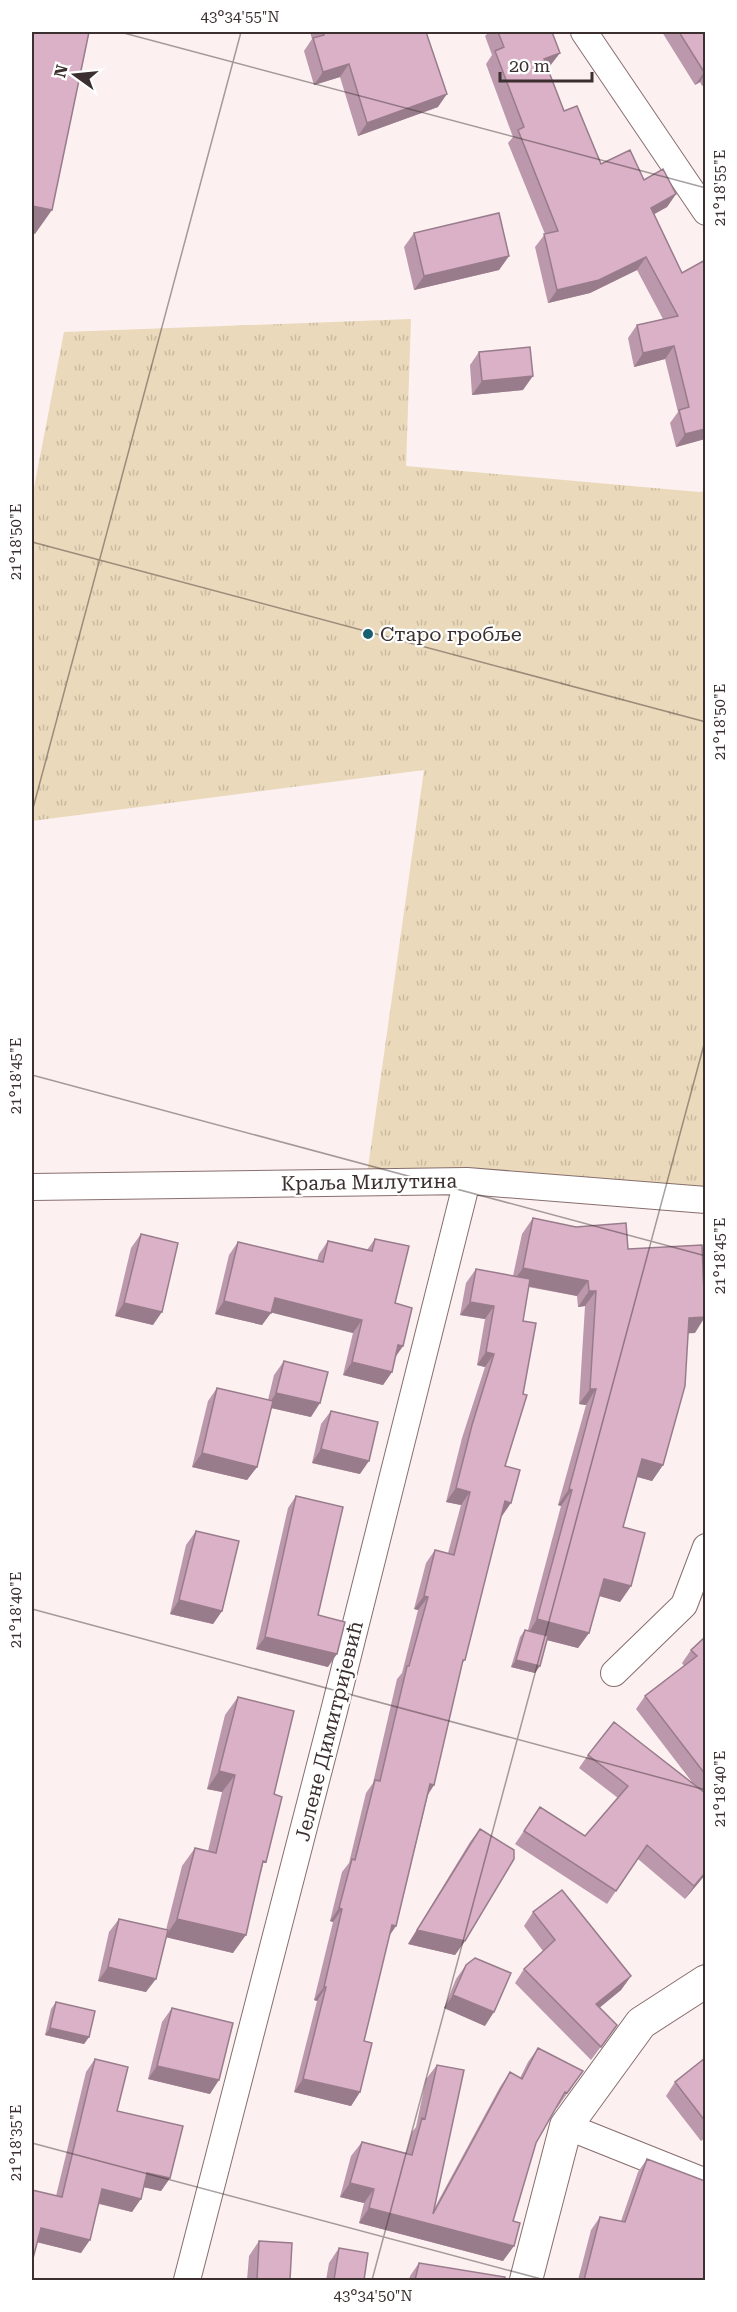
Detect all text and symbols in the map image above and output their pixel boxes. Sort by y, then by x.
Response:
text: 43°34'55"N [200,8,280,26]
north arrow [45,45,105,105]
scale bar [500,45,592,83]
text: 20 m [509,55,550,76]
text: N [50,63,72,80]
text: 21°18'55"E [711,150,729,226]
text: 21°18'50"E [7,504,25,580]
place label: Старо гробље [380,622,522,646]
marker: Старо гробље [361,627,375,641]
text: 21°18'50"E [711,684,729,760]
text: 21°18'45"E [7,1038,25,1114]
street label: Краља Милутина [281,1168,457,1196]
text: 21°18'45"E [711,1218,729,1294]
text: 21°18'40"E [7,1572,25,1648]
street label: Јелене Димитријевић [290,1618,368,1844]
text: 21°18'40"E [711,1751,729,1827]
text: 21°18'35"E [7,2105,25,2181]
text: 43°34'50"N [333,2287,413,2305]

